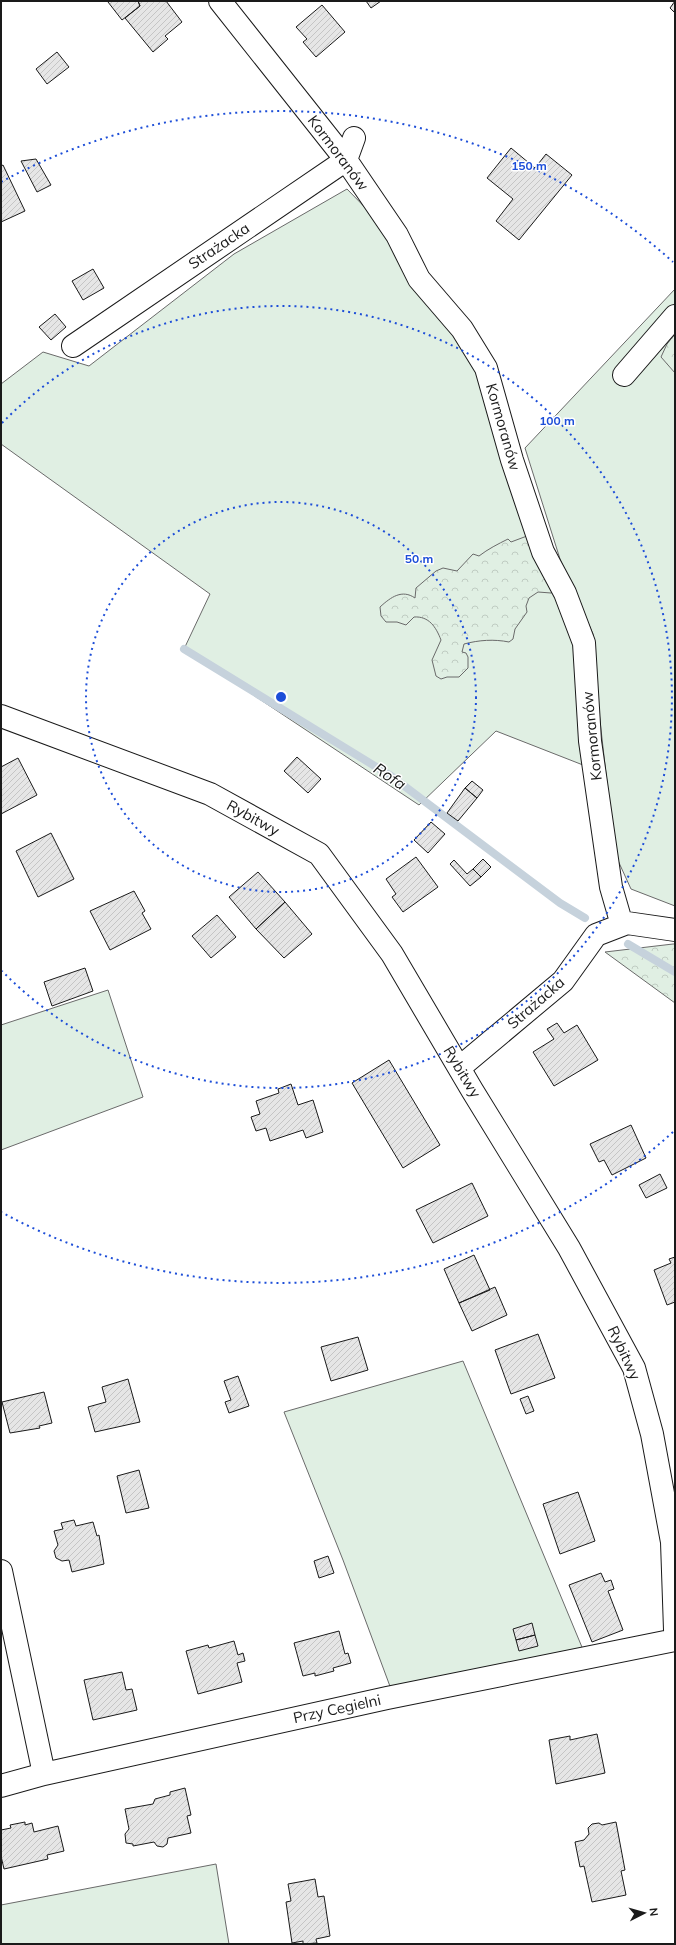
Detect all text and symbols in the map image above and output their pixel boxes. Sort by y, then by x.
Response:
street label: Kormoranów [304,111,373,194]
text: 150 m [511,158,547,173]
street label: Strażacka [185,218,253,273]
street label: Kormoranów [482,381,525,473]
text: 100 m [539,413,575,428]
text: 50 m [405,551,433,566]
centre of rings [274,690,288,704]
street label: Kormoranów [577,690,606,782]
water label: Rofa [370,758,410,794]
street label: Rybitwy [224,795,283,840]
street label: Strażacka [503,973,568,1033]
street label: Rybitwy [439,1042,485,1101]
street label: Rybitwy [604,1323,645,1383]
street label: Przy Cegielni [291,1690,383,1727]
north arrow [624,1893,664,1933]
text: N [647,1907,661,1917]

